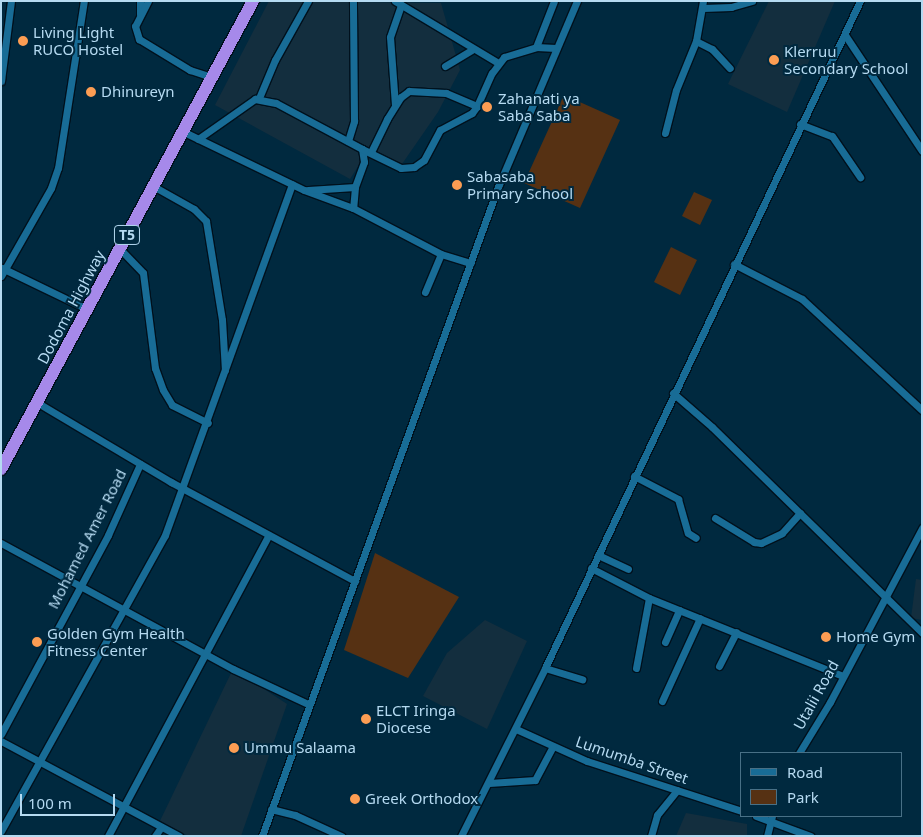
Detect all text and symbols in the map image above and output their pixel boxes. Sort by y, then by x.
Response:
place label: Living Light RUCO Hostel [33,23,123,58]
marker: Living Light RUCO Hostel [17,35,29,47]
place label: Klerruu Secondary School [784,42,908,77]
marker: Klerruu Secondary School [768,54,780,66]
place label: Dhinureyn [101,83,175,101]
marker: Dhinureyn [85,86,97,98]
place label: Zahanati ya Saba Saba [498,89,580,124]
marker: Zahanati ya Saba Saba [480,100,494,114]
place label: Sabasaba Primary School [467,167,573,202]
marker: Sabasaba Primary School [451,179,463,191]
road number: T5 [113,224,141,246]
street label: Dodoma Highway [33,247,109,367]
street label: Mohamed Amer Road [44,466,130,612]
place label: Golden Gym Health Fitness Center [47,624,185,659]
place label: Home Gym [836,628,915,646]
marker: Home Gym [820,631,832,643]
marker: Golden Gym Health Fitness Center [31,636,43,648]
street label: Utalii Road [790,657,842,733]
place label: ELCT Iringa Diocese [376,701,456,736]
marker: ELCT Iringa Diocese [360,713,372,725]
street label: Lumumba Street [573,732,691,788]
place label: Ummu Salaama [244,739,356,757]
marker: Ummu Salaama [228,742,240,754]
legend [740,752,903,817]
text: Road [787,762,823,782]
scale bar [22,784,118,816]
text: Park [787,787,819,807]
place label: Greek Orthodox [365,790,478,808]
text: 100 m [28,793,72,813]
marker: Greek Orthodox [349,793,361,805]

